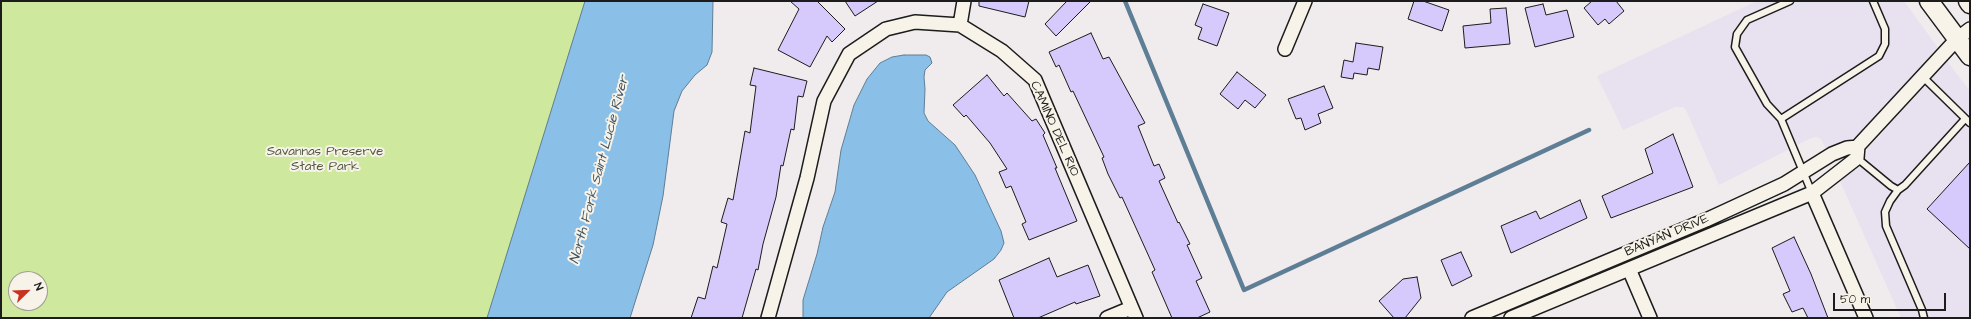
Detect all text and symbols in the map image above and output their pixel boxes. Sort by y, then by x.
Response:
water label: North Fork Saint Lucie River [567,74,633,266]
street label: CAMINO DEL RIO [1026,79,1082,179]
park label: Savannas Preserve State Park [267,144,383,175]
street label: BANYAN DRIVE [1623,211,1711,261]
north arrow [8,271,48,311]
text: N [30,280,47,293]
scale bar [1835,285,1948,311]
text: 50 m [1840,291,1870,308]

